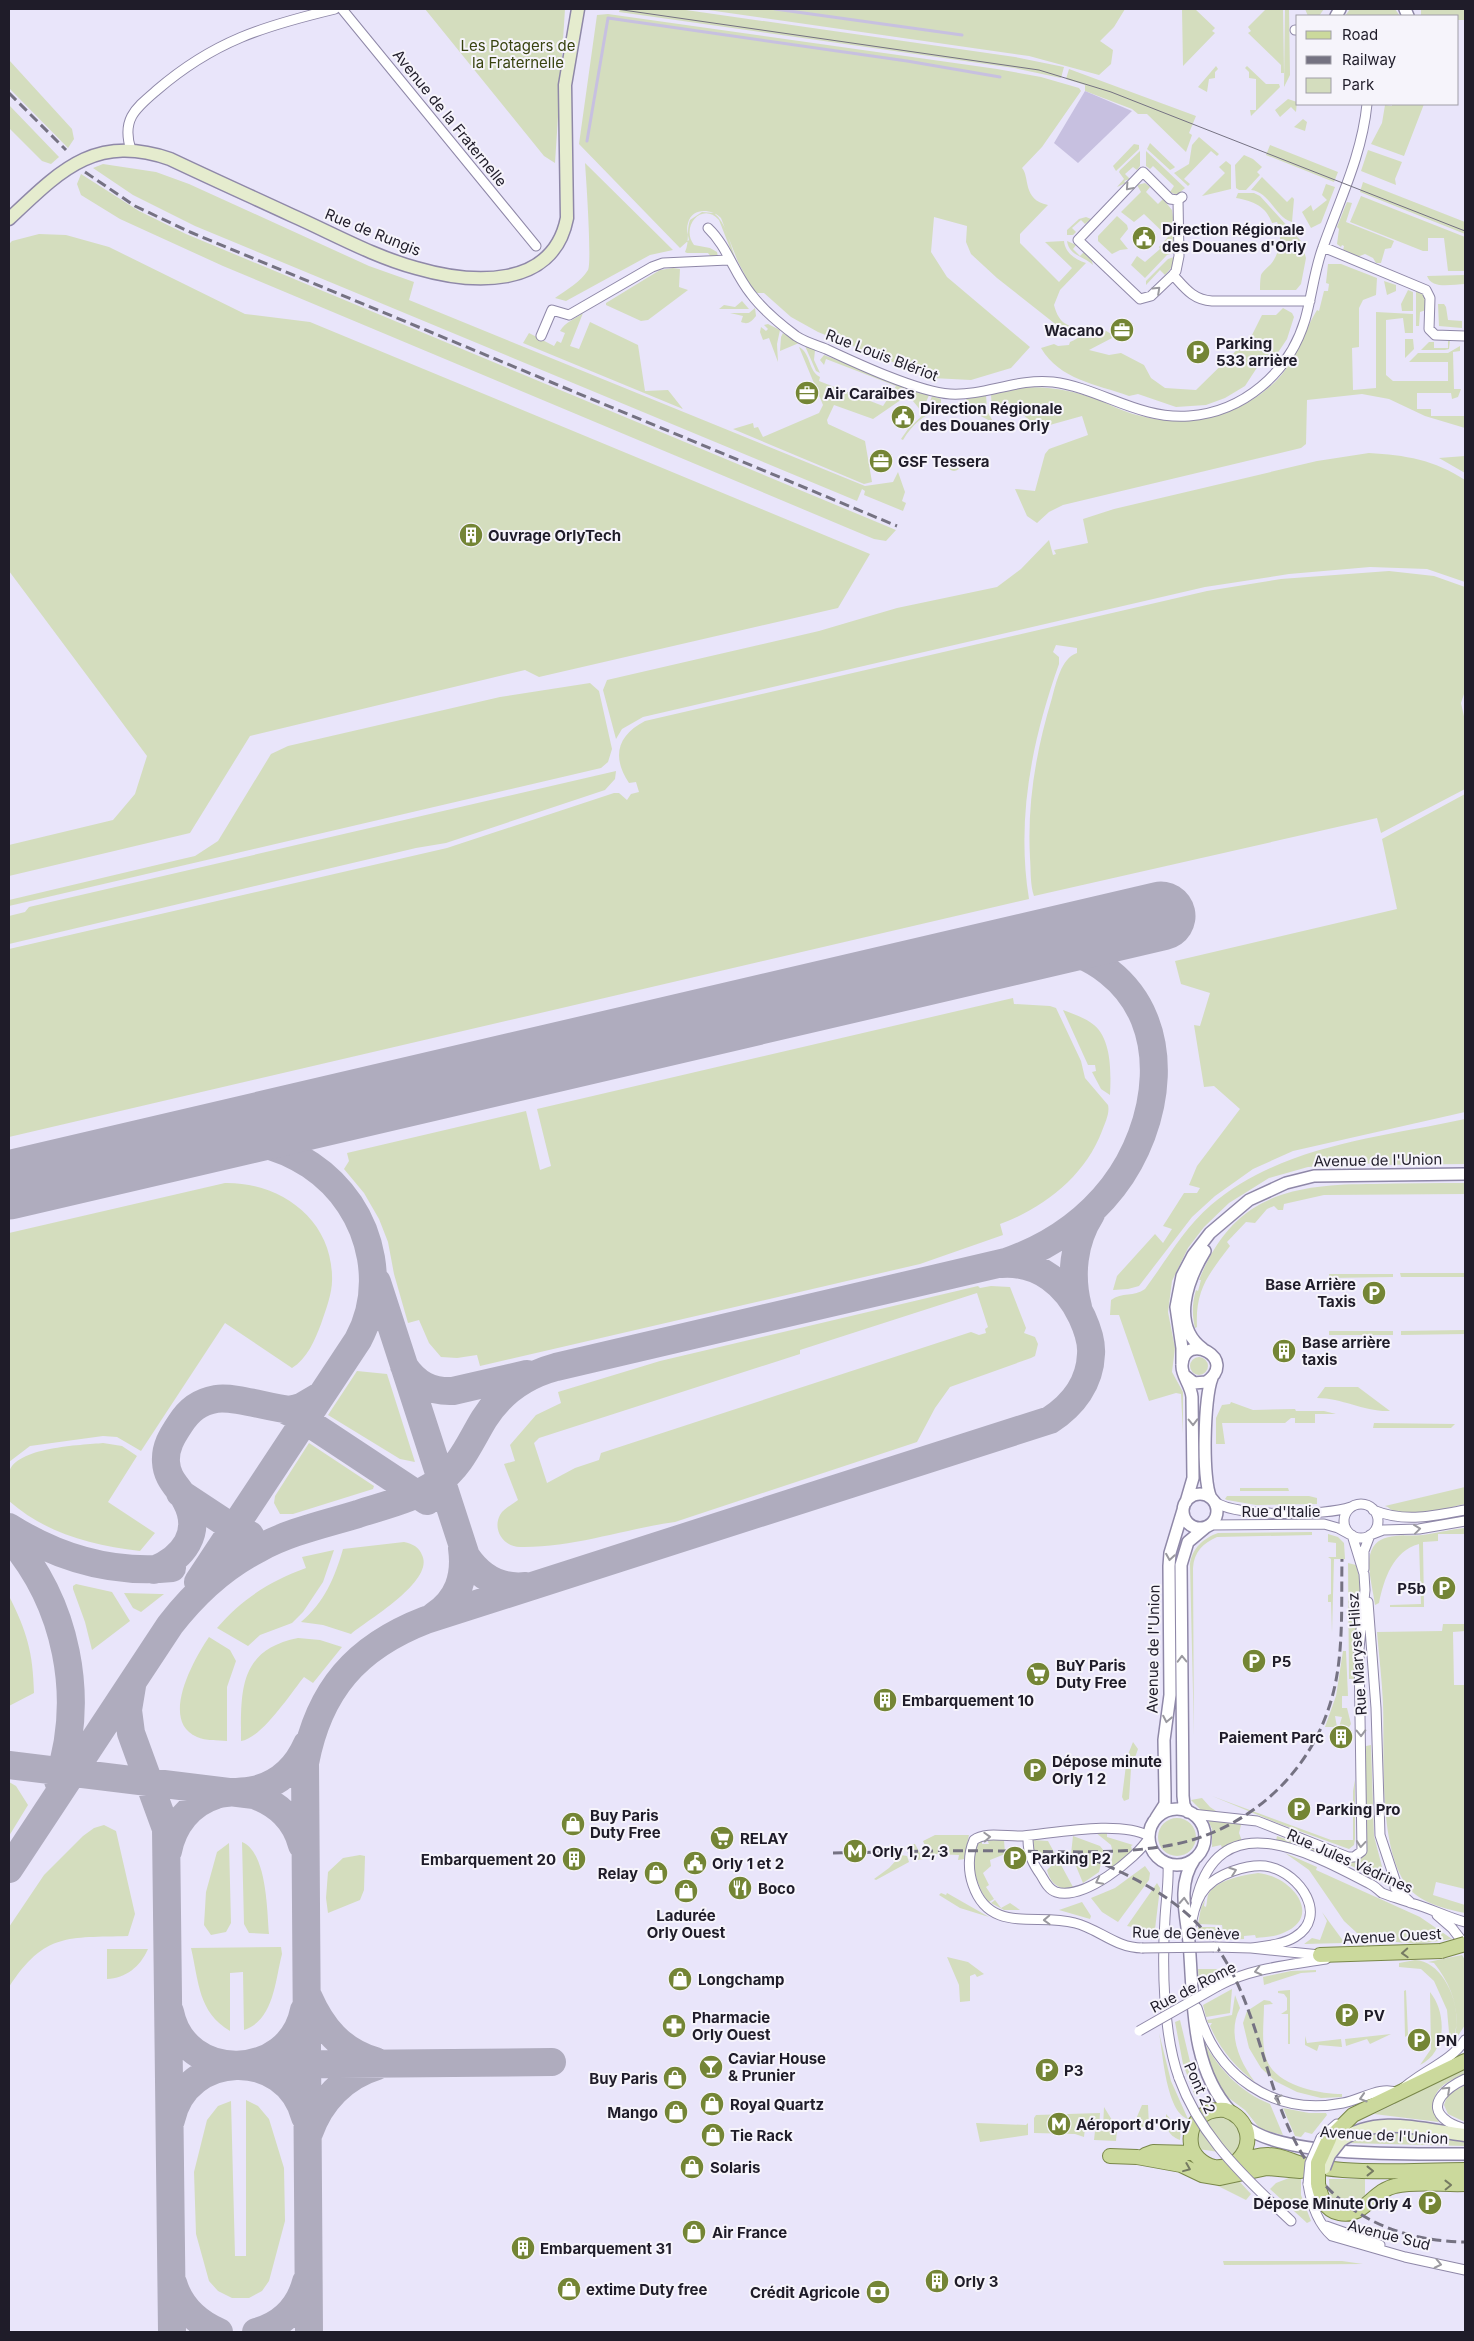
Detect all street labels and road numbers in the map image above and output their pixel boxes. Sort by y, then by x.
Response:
street label: Avenue de la Fraternelle [389,46,511,190]
street label: Rue de Rungis [322,204,424,260]
street label: Rue Louis Blériot [823,325,941,385]
street label: Avenue de l'Union [1313,1149,1443,1171]
street label: Rue d'Italie [1242,1502,1320,1521]
street label: Avenue de l'Union [1142,1584,1164,1714]
street label: Rue Maryse Hilsz [1343,1592,1371,1716]
street label: Rue Jules Védrines [1284,1825,1416,1897]
street label: Rue de Genève [1132,1923,1240,1943]
street label: Avenue Ouest [1342,1924,1442,1948]
street label: Rue de Rome [1147,1957,1239,2017]
street label: Pont 22 [1180,2059,1220,2117]
street label: Avenue de l'Union [1319,2122,1449,2148]
street label: Avenue Sud [1346,2216,1432,2254]

